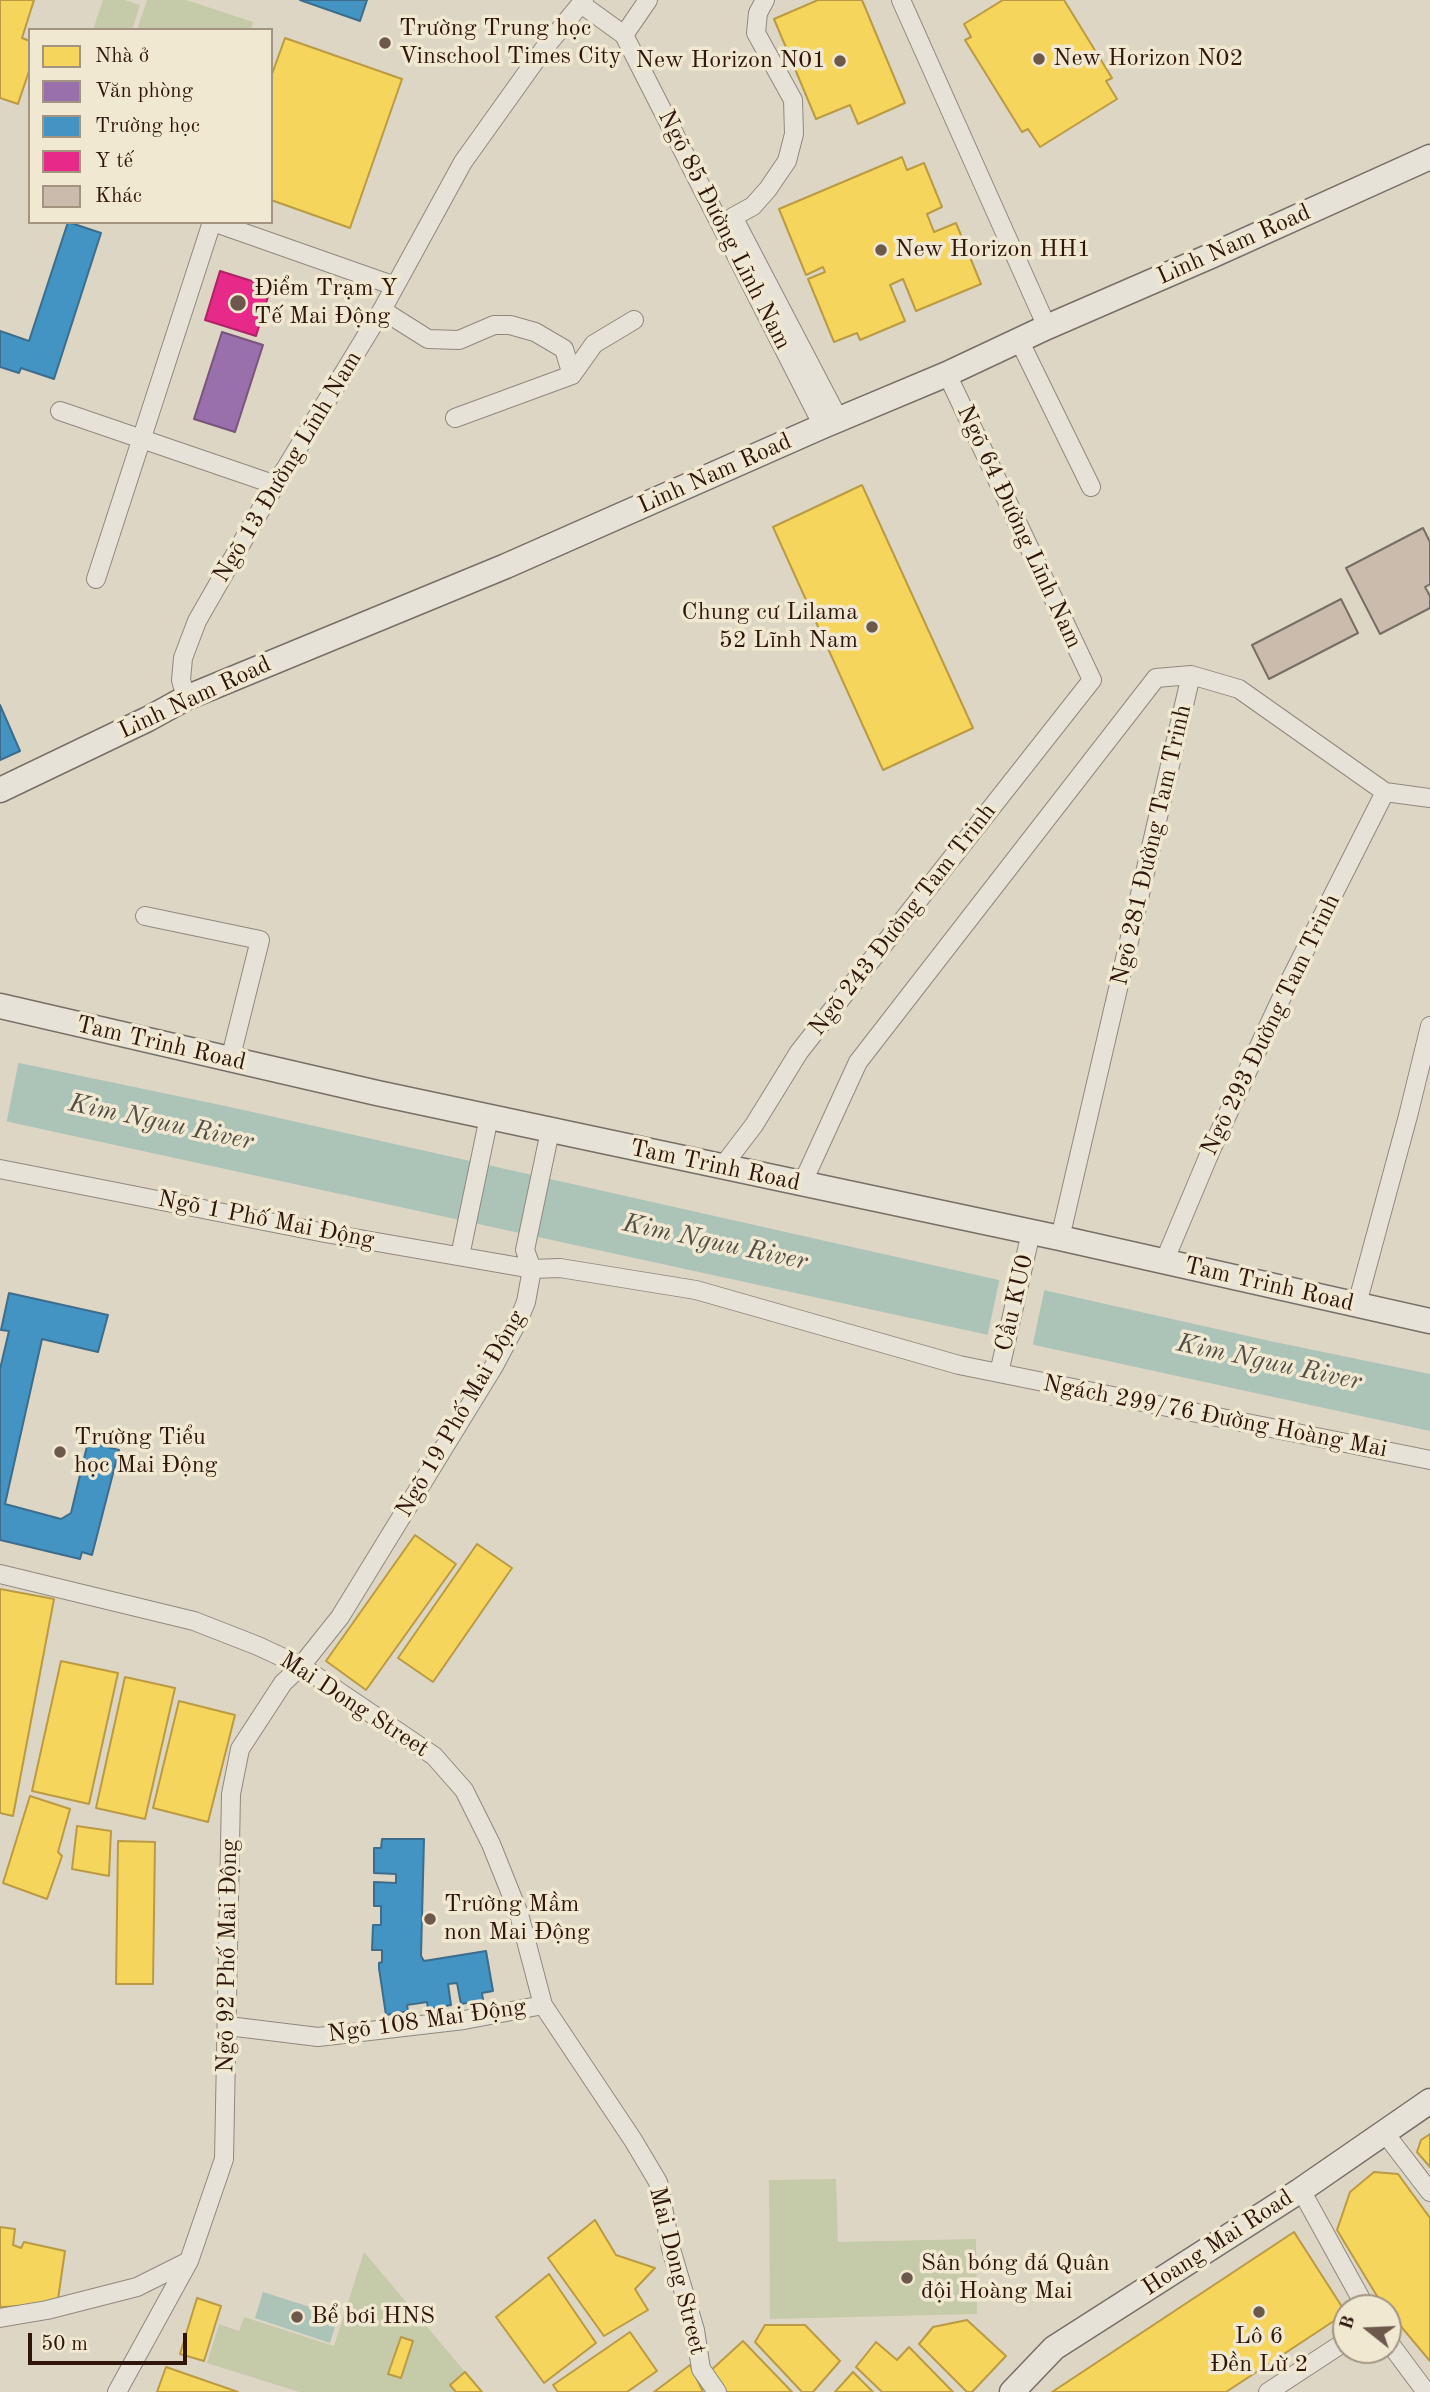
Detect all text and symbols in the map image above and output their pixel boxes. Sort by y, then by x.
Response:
place label: Trường Trung học Vinschool Times City [399,15,621,71]
legend [28,28,273,224]
marker: Trường Trung học Vinschool Times City [377,35,393,51]
place label: New Horizon N02 [1053,45,1243,73]
text: Nhà ở [95,46,149,67]
place label: New Horizon N01 [636,47,826,75]
marker: New Horizon N02 [1031,51,1047,67]
marker: New Horizon N01 [832,53,848,69]
text: Văn phòng [95,81,193,102]
street label: Ngõ 85 Đường Lĩnh Nam [651,105,797,355]
text: Trường học [95,116,200,137]
text: Y tế [95,151,133,172]
text: Khác [95,186,142,207]
street label: Linh Nam Road [1153,198,1315,292]
place label: New Horizon HH1 [895,236,1091,264]
marker: New Horizon HH1 [873,242,889,258]
place label: Điểm Trạm Y Tế Mai Động [254,275,398,331]
marker: Điểm Trạm Y Tế Mai Động [228,293,248,313]
street label: Ngõ 13 Đường Lĩnh Nam [207,346,369,588]
street label: Ngõ 64 Đường Lĩnh Nam [950,401,1088,653]
street label: Linh Nam Road [634,427,796,521]
place label: Chung cư Lilama 52 Lĩnh Nam [682,599,858,655]
marker: Chung cư Lilama 52 Lĩnh Nam [864,619,880,635]
street label: Linh Nam Road [114,650,276,746]
street label: Ngõ 281 Đường Tam Trinh [1106,702,1198,988]
street label: Ngõ 243 Đường Tam Trinh [803,798,1003,1042]
street label: Ngõ 293 Đường Tam Trinh [1195,890,1347,1160]
street label: Tam Trinh Road [73,1010,249,1078]
water label: Kim Nguu River [66,1088,256,1158]
street label: Tam Trinh Road [627,1134,803,1198]
street label: Ngõ 1 Phố Mai Động [155,1185,377,1255]
water label: Kim Nguu River [620,1208,810,1278]
street label: Tam Trinh Road [1181,1251,1357,1319]
street label: Cầu KU0 [990,1252,1040,1354]
street label: Ngõ 19 Phố Mai Động [390,1305,532,1523]
water label: Kim Nguu River [1174,1328,1364,1398]
street label: Ngách 299/76 Đường Hoàng Mai [1040,1369,1390,1465]
place label: Trường Tiểu học Mai Động [74,1424,218,1480]
marker: Trường Tiểu học Mai Động [52,1444,68,1460]
street label: Mai Dong Street [274,1646,434,1764]
street label: Ngõ 92 Phố Mai Động [212,1839,244,2073]
place label: Trường Mầm non Mai Động [444,1891,590,1947]
marker: Trường Mầm non Mai Động [422,1911,438,1927]
street label: Ngõ 108 Mai Động [326,1993,528,2049]
street label: Mai Dong Street [642,2184,712,2358]
street label: Hoang Mai Road [1137,2184,1299,2302]
place label: Sân bóng đá Quân đội Hoàng Mai [921,2250,1110,2306]
marker: Sân bóng đá Quân đội Hoàng Mai [899,2270,915,2286]
north arrow [1332,2294,1402,2364]
place label: Bể bơi HNS [311,2303,435,2331]
marker: Lô 6 Đền Lừ 2 [1251,2304,1267,2320]
marker: Bể bơi HNS [289,2309,305,2325]
text: B [1337,2314,1360,2332]
scale bar [32,2318,191,2362]
place label: Lô 6 Đền Lừ 2 [1210,2323,1308,2379]
text: 50 m [41,2334,88,2355]

